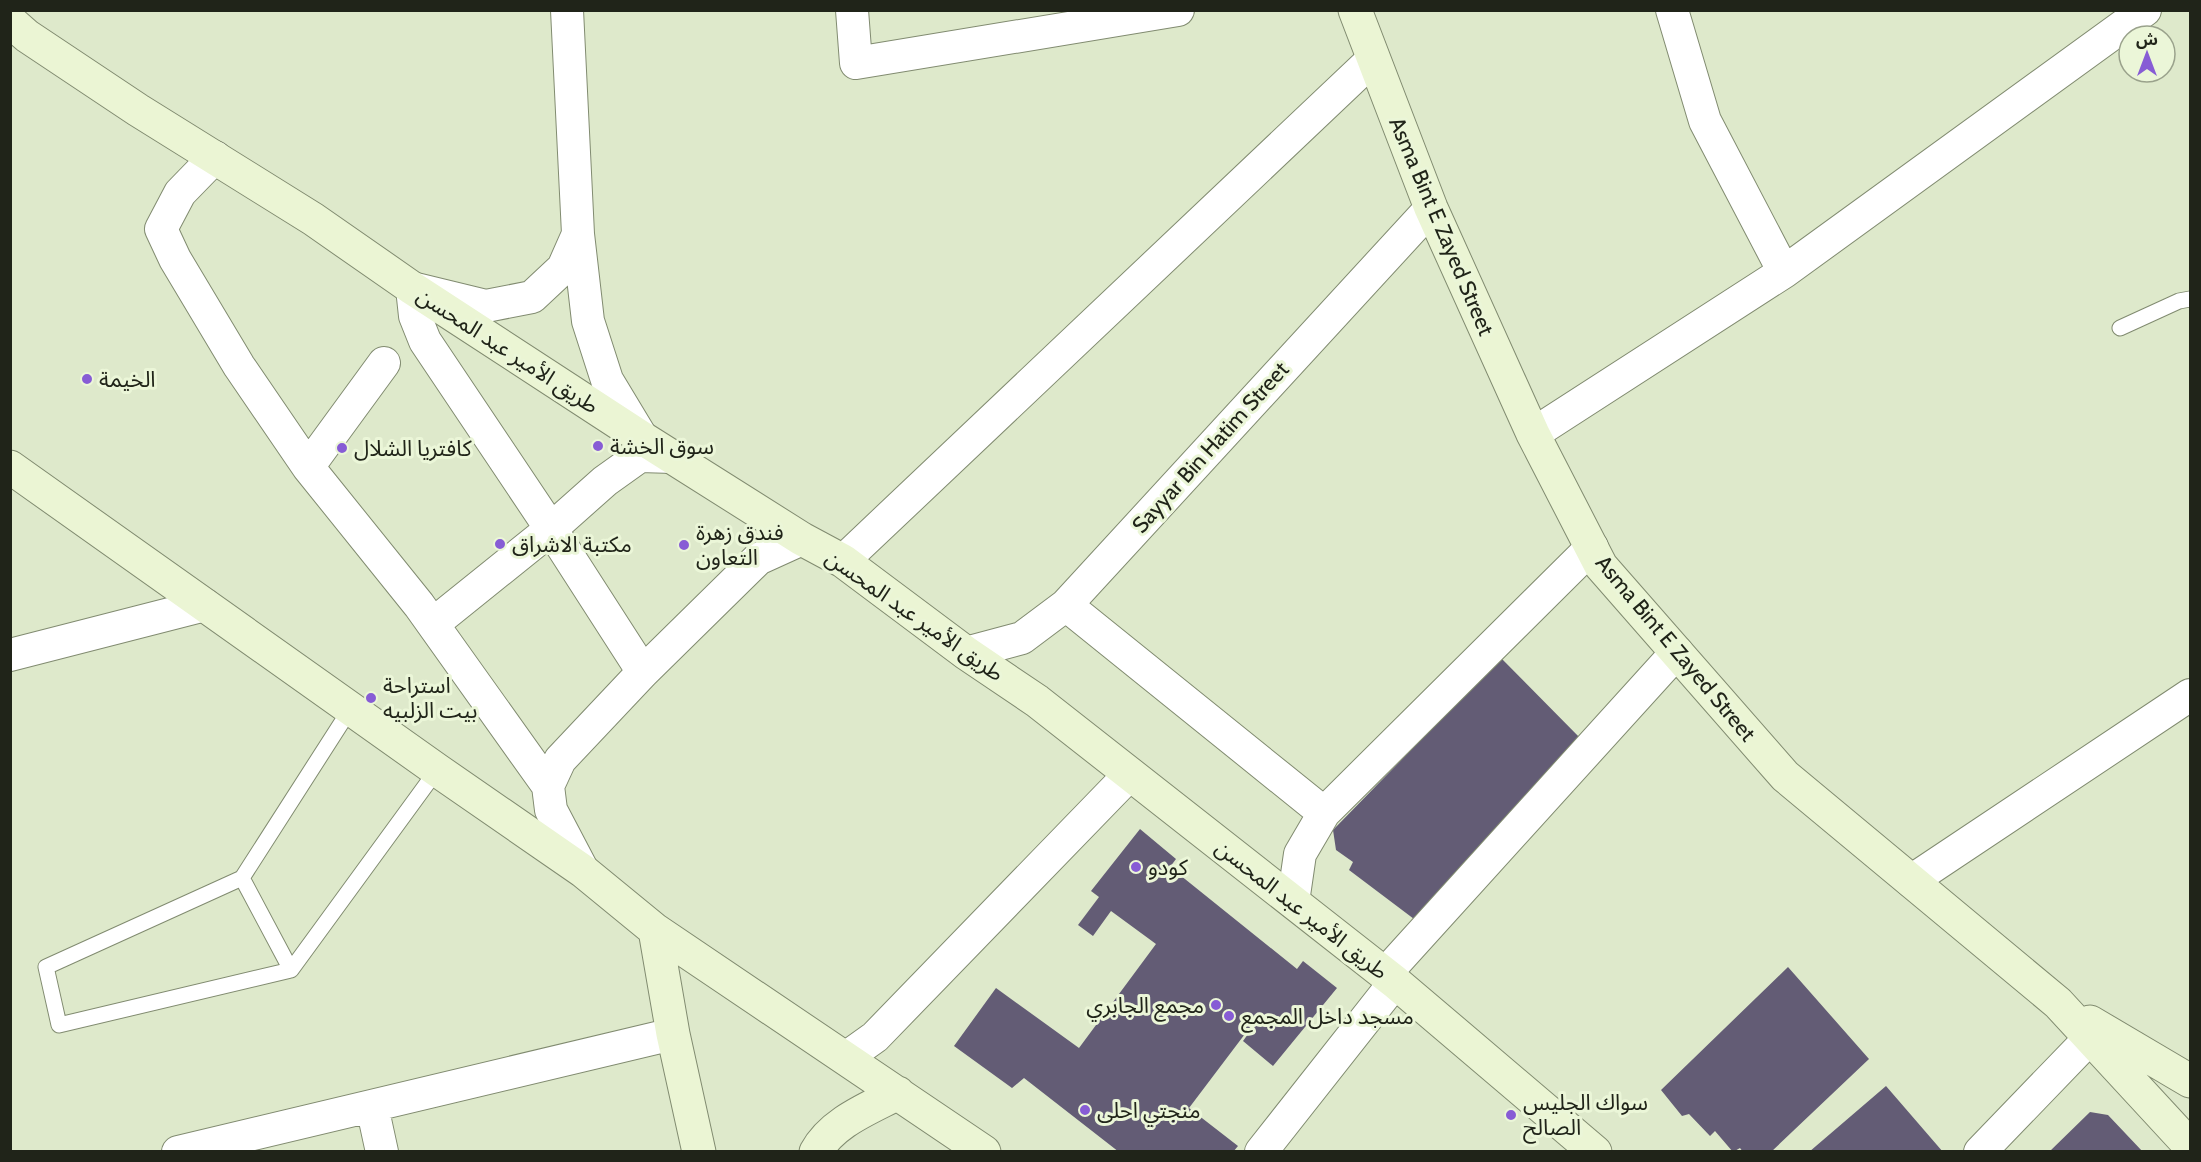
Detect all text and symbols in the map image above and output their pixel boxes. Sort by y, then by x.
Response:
north arrow [2117,24,2177,84]
text: ش [2136,30,2158,49]
street label: Asma Bint E Zayed Street [1383,113,1500,340]
street label: طريق الأمير عبد المحسن [412,282,604,419]
street label: Sayyar Bin Hatim Street [1126,356,1295,538]
place label: الخيمة [99,366,156,393]
marker: الخيمة [80,372,94,386]
place label: سوق الخشة [610,433,714,460]
place label: كافتريا الشلال [354,435,473,462]
marker: سوق الخشة [591,439,605,453]
marker: كافتريا الشلال [335,441,349,455]
place label: فندق زهرة التعاون [696,519,784,571]
place label: مكتبة الاشراق [512,531,632,558]
marker: مكتبة الاشراق [493,537,507,551]
marker: فندق زهرة التعاون [677,538,691,552]
street label: طريق الأمير عبد المحسن [820,544,1009,687]
street label: Asma Bint E Zayed Street [1590,550,1762,747]
place label: استراحة بيت الزلبيه [383,672,477,724]
marker: استراحة بيت الزلبيه [364,691,378,705]
street label: طريق الأمير عبد المحسن [1210,834,1393,985]
place label: كودو [1148,854,1189,881]
marker: كودو [1129,860,1143,874]
place label: مجمع الجابري [1086,992,1204,1022]
marker: مجمع الجابري [1209,998,1223,1012]
place label: مسجد داخل المجمع [1241,1003,1414,1033]
marker: مسجد داخل المجمع [1222,1009,1236,1023]
place label: سواك الجليس الصالح [1523,1089,1648,1144]
place label: منجتي احلى [1097,1097,1200,1127]
marker: منجتي احلى [1078,1103,1092,1117]
marker: سواك الجليس الصالح [1504,1108,1518,1122]

